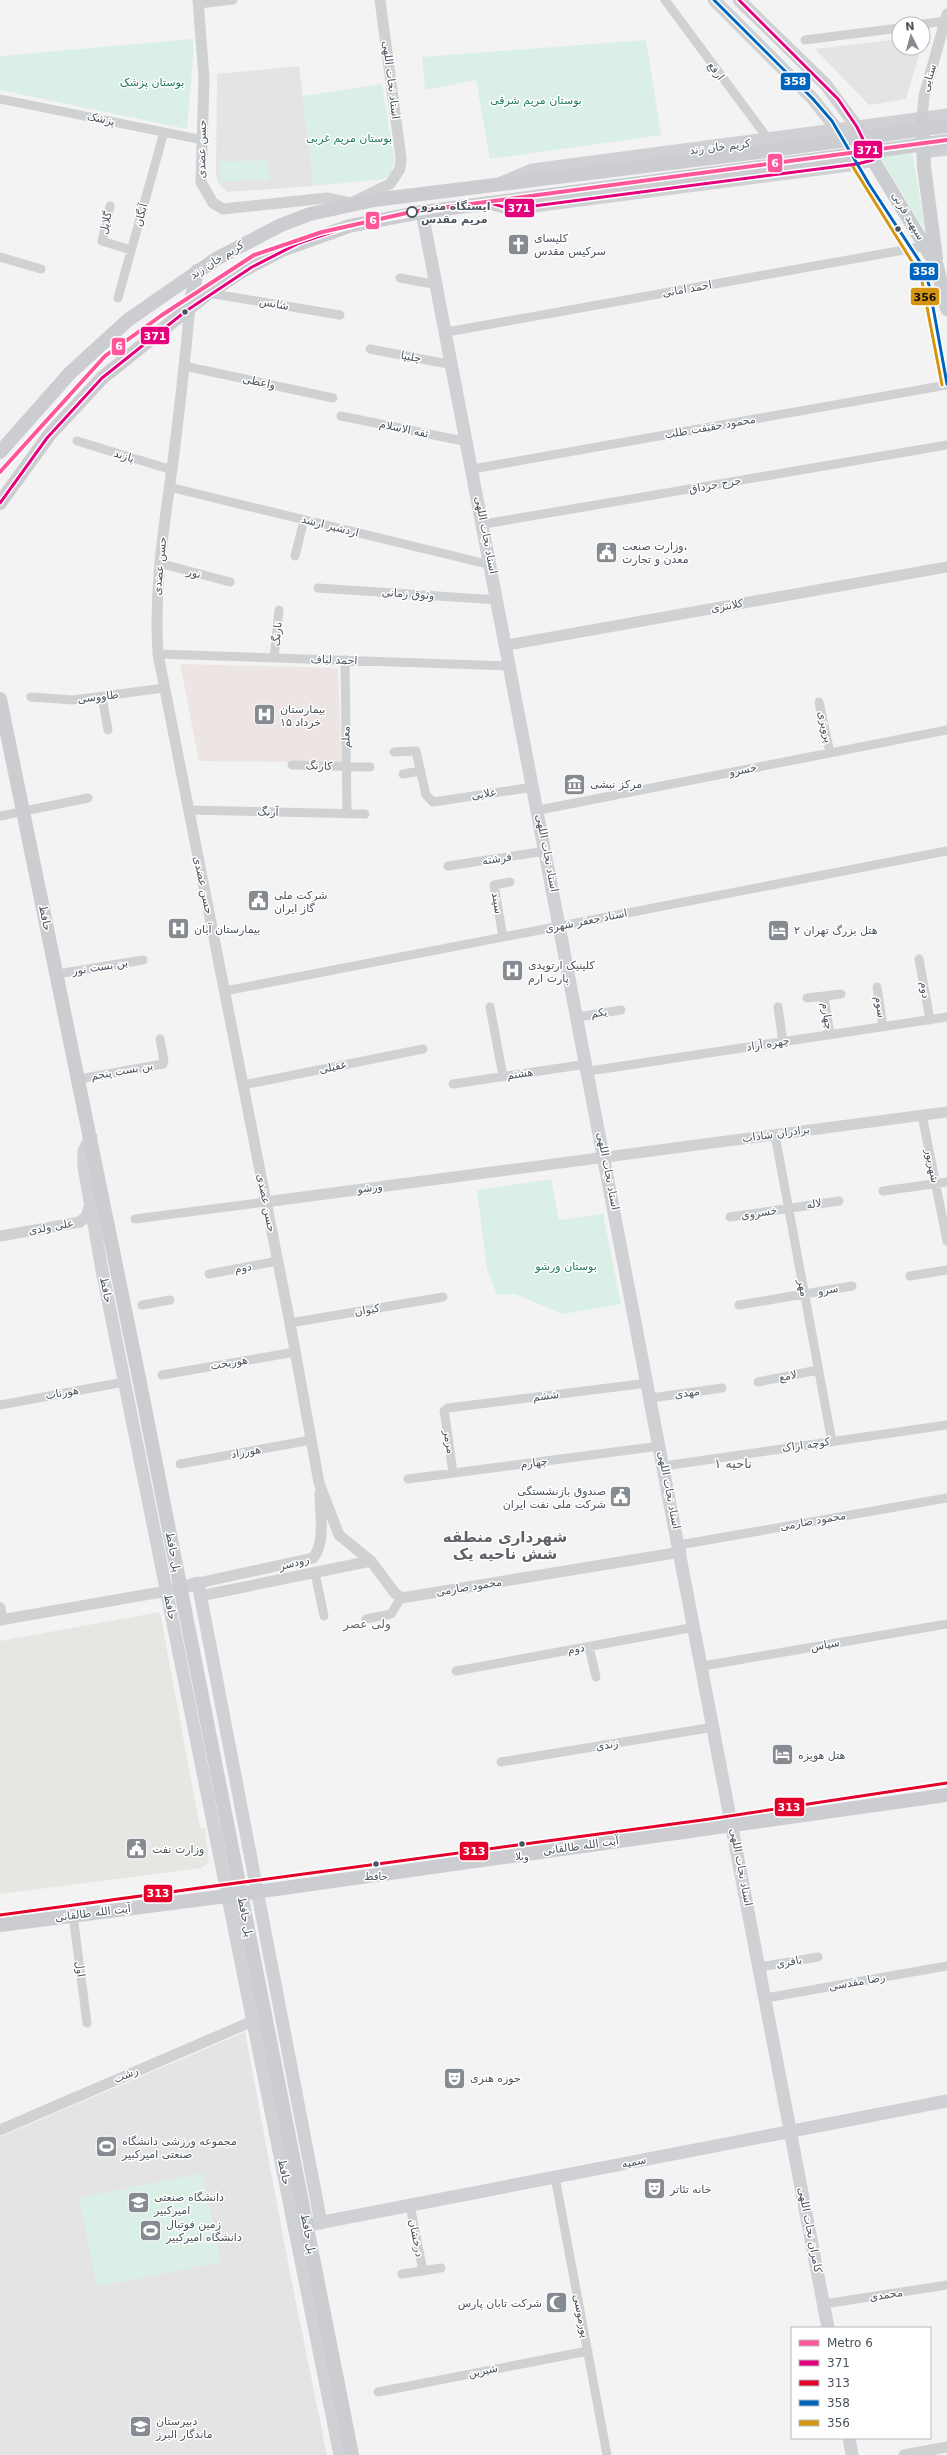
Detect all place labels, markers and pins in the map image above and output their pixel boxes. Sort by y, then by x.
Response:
place label: ایستگاه مترو مریم مقدس [420,200,490,226]
marker: ایستگاه مترو مریم مقدس [406,206,418,218]
unlabelled marker [893,224,903,234]
church icon: کلیسای سرکیس مقدس [506,231,532,257]
place label: کلیسای سرکیس مقدس [534,232,606,258]
unlabelled marker [180,307,190,317]
public building icon: وزارت صنعت، معدن و تجارت [593,539,619,565]
place label: وزارت صنعت، معدن و تجارت [622,540,689,566]
hospital icon: بیمارستان ۱۵ خرداد [252,702,278,728]
place label: بیمارستان ۱۵ خرداد [280,703,325,729]
museum icon: مرکز نبشی [562,771,588,797]
place label: مرکز نبشی [590,778,642,791]
public building icon: شرکت ملی گاز ایران [246,888,272,914]
place label: شرکت ملی گاز ایران [274,889,328,915]
hospital icon: بیمارستان آبان [165,916,191,942]
hotel icon: هتل بزرگ تهران ۲ [766,917,792,943]
place label: بیمارستان آبان [194,922,260,936]
place label: هتل بزرگ تهران ۲ [794,924,878,937]
hospital icon: کلینیک ارتوپدی پارت ارم [499,958,525,984]
place label: کلینیک ارتوپدی پارت ارم [528,959,595,985]
public building icon: صندوق بازنشستگی شرکت ملی نفت ایران [608,1484,634,1510]
place label: صندوق بازنشستگی شرکت ملی نفت ایران [503,1485,606,1511]
hotel icon: هتل هویزه [769,1742,795,1768]
place label: هتل هویزه [798,1749,846,1762]
public building icon: وزارت نفت [123,1836,149,1862]
marker: ویلا [517,1839,527,1849]
place label: وزارت نفت [152,1843,204,1856]
place label: ویلا [515,1851,529,1863]
marker: حافظ [371,1859,381,1869]
place label: حافظ [364,1871,388,1882]
theatre icon: حوزه هنری [441,2065,467,2091]
place label: حوزه هنری [470,2072,521,2085]
sports icon: مجموعه ورزشی دانشگاه صنعتی امیرکبیر [93,2134,119,2160]
place label: مجموعه ورزشی دانشگاه صنعتی امیرکبیر [121,2135,237,2161]
theatre icon: خانه تئاتر [641,2176,667,2202]
place label: خانه تئاتر [669,2183,711,2196]
school or university icon: دانشگاه صنعتی امیرکبیر [125,2190,151,2216]
place label: دانشگاه صنعتی امیرکبیر [153,2191,224,2217]
sports icon: زمین فوتبال دانشگاه امیرکبیر [137,2217,163,2243]
place label: زمین فوتبال دانشگاه امیرکبیر [165,2218,242,2244]
mosque icon: شرکت تابان پارس [544,2290,570,2316]
place label: شرکت تابان پارس [458,2297,542,2310]
school or university icon: دبیرستان ماندگار البرز [128,2414,154,2440]
place label: دبیرستان ماندگار البرز [155,2415,213,2441]

